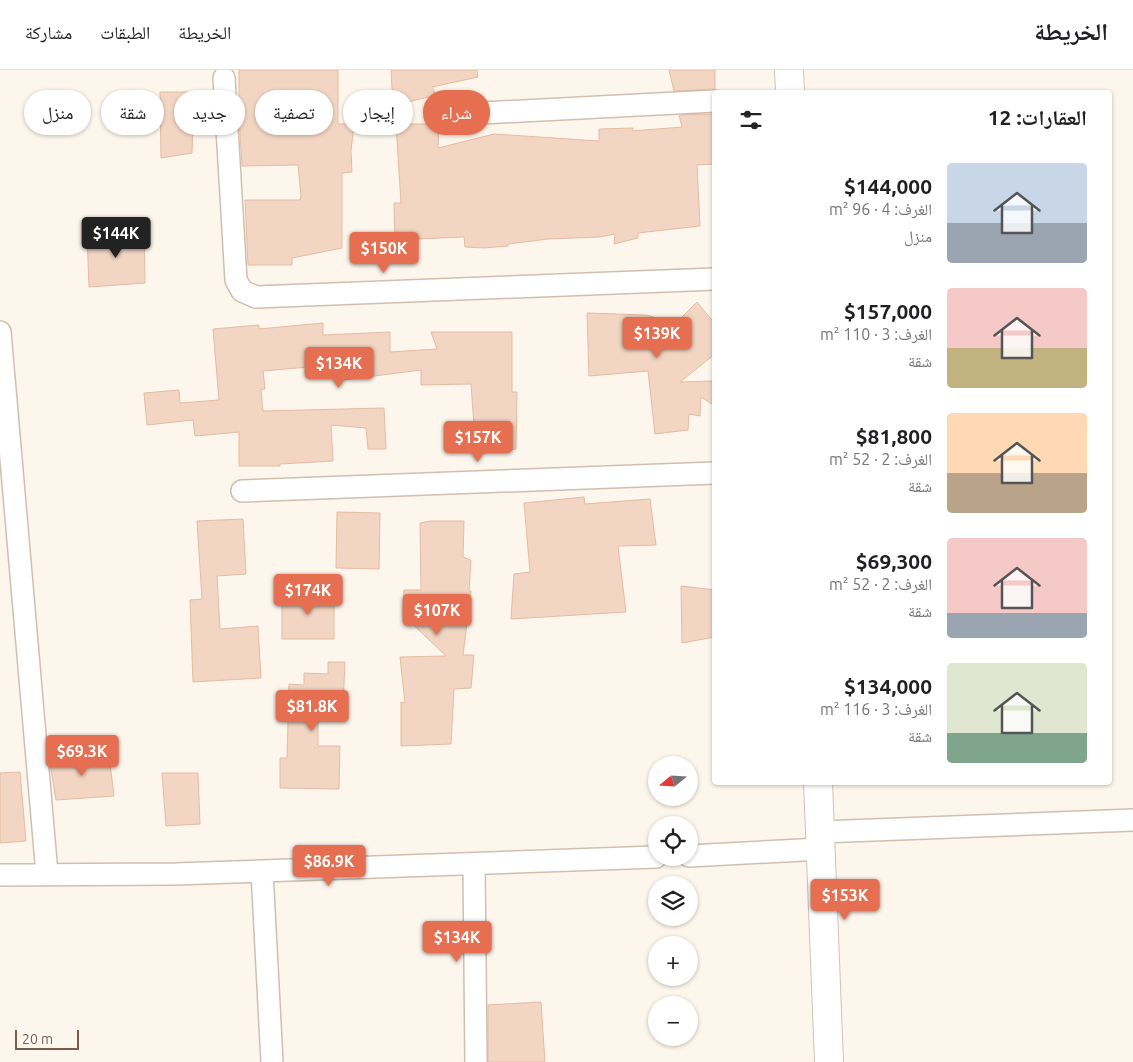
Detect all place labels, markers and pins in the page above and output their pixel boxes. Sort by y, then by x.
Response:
pin: $144K [81,216,151,259]
pin: $150K [349,232,419,274]
pin: $139K [622,316,692,359]
pin: $134K [304,346,374,389]
pin: $157K [443,420,513,463]
pin: $174K [273,574,343,616]
pin: $107K [402,594,472,636]
pin: $81.8K [271,690,353,732]
pin: $69.3K [41,734,123,777]
pin: $86.9K [288,844,370,887]
pin: $153K [810,878,880,921]
pin: $134K [422,920,492,963]

